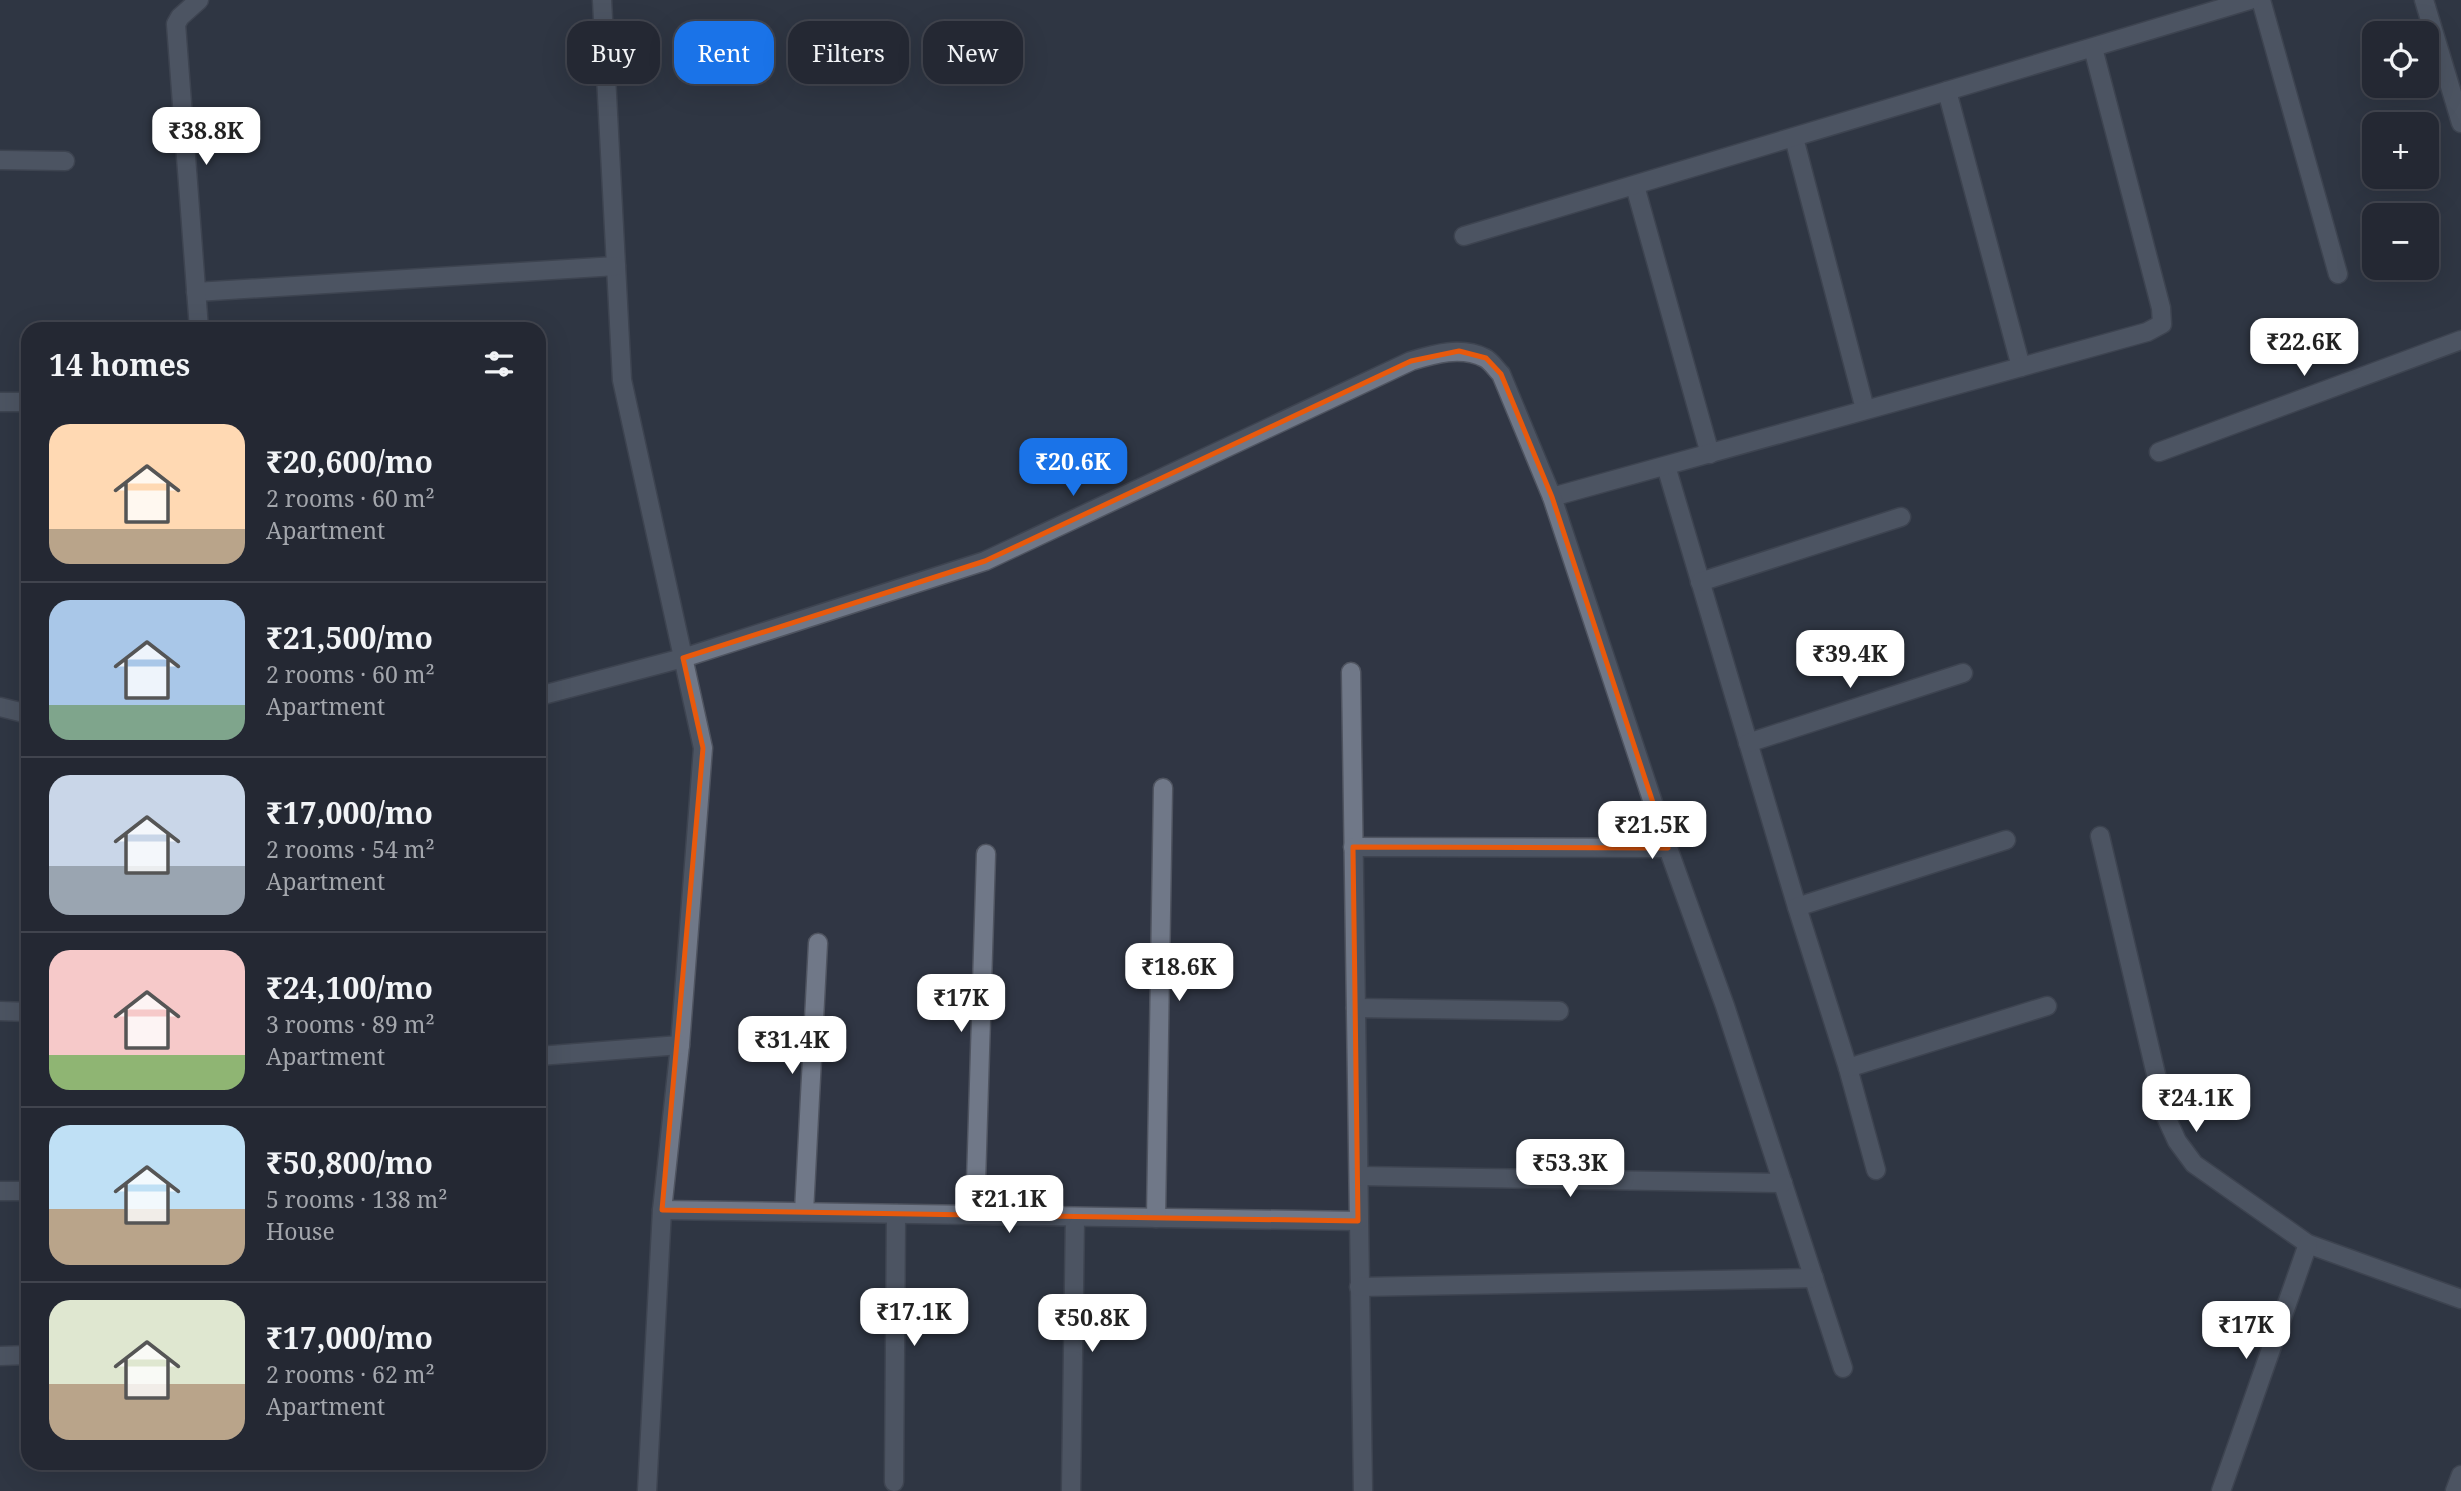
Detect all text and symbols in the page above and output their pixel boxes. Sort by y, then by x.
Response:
chip: Buy [567,21,660,84]
chip: Rent [674,21,774,84]
chip: Filters [788,21,909,84]
chip: New [923,21,1023,84]
map controls [2362,21,2439,280]
button: locate [2362,21,2439,98]
pin: ₹38.8K [149,108,263,167]
button: + [2362,112,2439,189]
text: ₹38.8K [168,114,244,146]
button: − [2362,203,2439,280]
pin: ₹22.6K [2247,318,2361,378]
text: ₹22.6K [2266,325,2342,357]
text: 14 homes [49,344,190,385]
icon: filters [480,345,518,383]
pin: ₹20.6K [1016,438,1130,498]
text: ₹20,600/mo [266,441,433,482]
text: ₹20.6K [1035,445,1111,477]
icon: home [105,452,189,536]
text: 2 rooms · 60 m² [266,482,435,514]
text: Apartment [266,514,385,546]
text: ₹21,500/mo [266,617,433,658]
icon: home [105,628,189,712]
pin: ₹39.4K [1793,630,1907,690]
text: ₹39.4K [1812,637,1888,669]
text: 2 rooms · 60 m² [266,658,435,690]
text: Apartment [266,690,385,722]
text: ₹17,000/mo [266,792,433,833]
pin: ₹21.5K [1595,802,1709,861]
icon: home [105,803,189,887]
text: ₹21.5K [1614,808,1690,840]
text: 2 rooms · 54 m² [266,833,435,865]
text: Apartment [266,865,385,897]
pin: ₹18.6K [1122,944,1236,1003]
text: ₹18.6K [1141,950,1217,982]
text: ₹24,100/mo [266,967,433,1008]
pin: ₹17K [920,974,1002,1034]
icon: home [105,978,189,1062]
text: ₹17K [933,981,989,1013]
text: 3 rooms · 89 m² [266,1008,435,1040]
pin: ₹31.4K [735,1016,849,1076]
text: ₹31.4K [754,1023,830,1055]
text: Apartment [266,1040,385,1072]
pin: ₹24.1K [2139,1074,2253,1134]
text: ₹24.1K [2158,1081,2234,1113]
pin: ₹53.3K [1513,1140,1627,1199]
text: ₹50,800/mo [266,1142,433,1183]
text: ₹53.3K [1532,1146,1608,1178]
icon: home [105,1153,189,1237]
pin: ₹21.1K [952,1176,1066,1235]
text: ₹21.1K [971,1182,1047,1214]
text: 5 rooms · 138 m² [266,1183,448,1215]
text: House [266,1215,335,1247]
pin: ₹17.1K [857,1288,971,1348]
pin: ₹50.8K [1035,1294,1149,1354]
text: ₹17.1K [876,1295,952,1327]
text: ₹50.8K [1054,1301,1130,1333]
pin: ₹17K [2205,1302,2287,1361]
text: ₹17K [2218,1308,2274,1340]
text: ₹17,000/mo [266,1317,433,1358]
icon: home [105,1328,189,1412]
text: 2 rooms · 62 m² [266,1358,435,1390]
text: Apartment [266,1390,385,1422]

